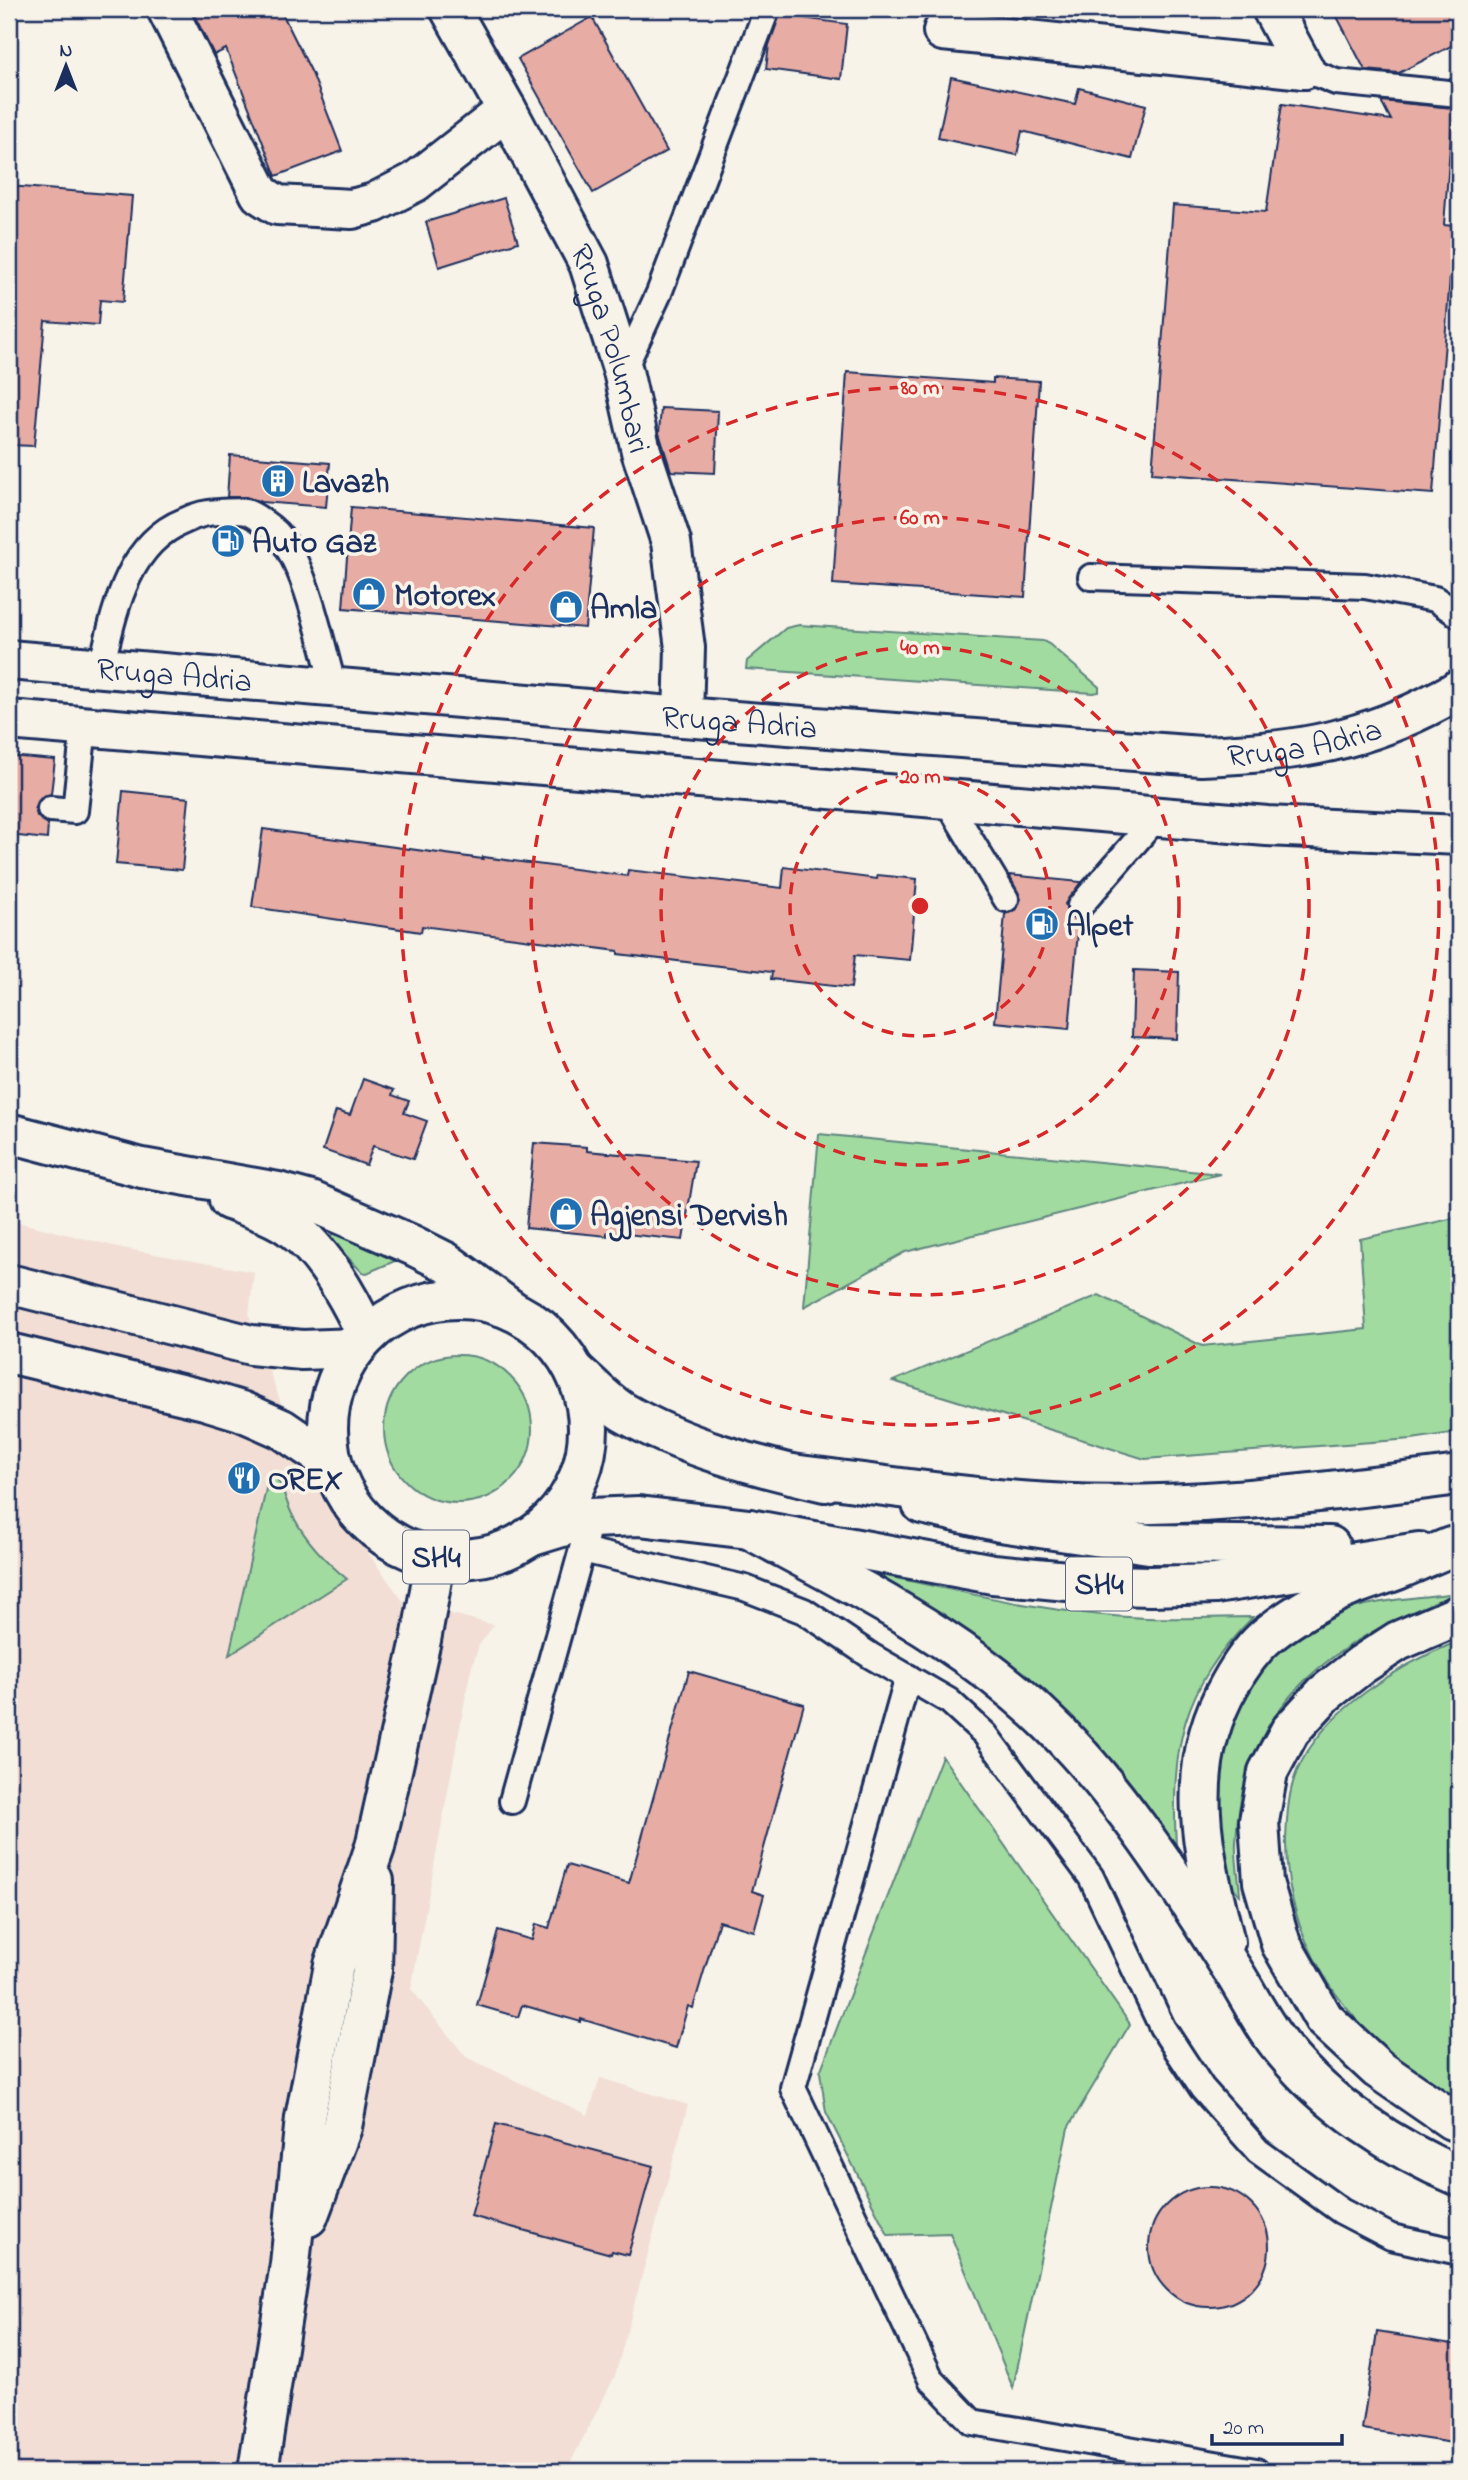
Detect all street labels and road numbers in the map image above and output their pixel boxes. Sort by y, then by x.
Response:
street label: Rruga Polumbari [556,236,661,458]
street label: Rruga Adria [94,647,254,707]
street label: Rruga Adria [659,695,819,754]
street label: Rruga Adria [1226,708,1389,782]
road number: SH4 [403,1530,469,1583]
road number: SH4 [1066,1558,1132,1610]

